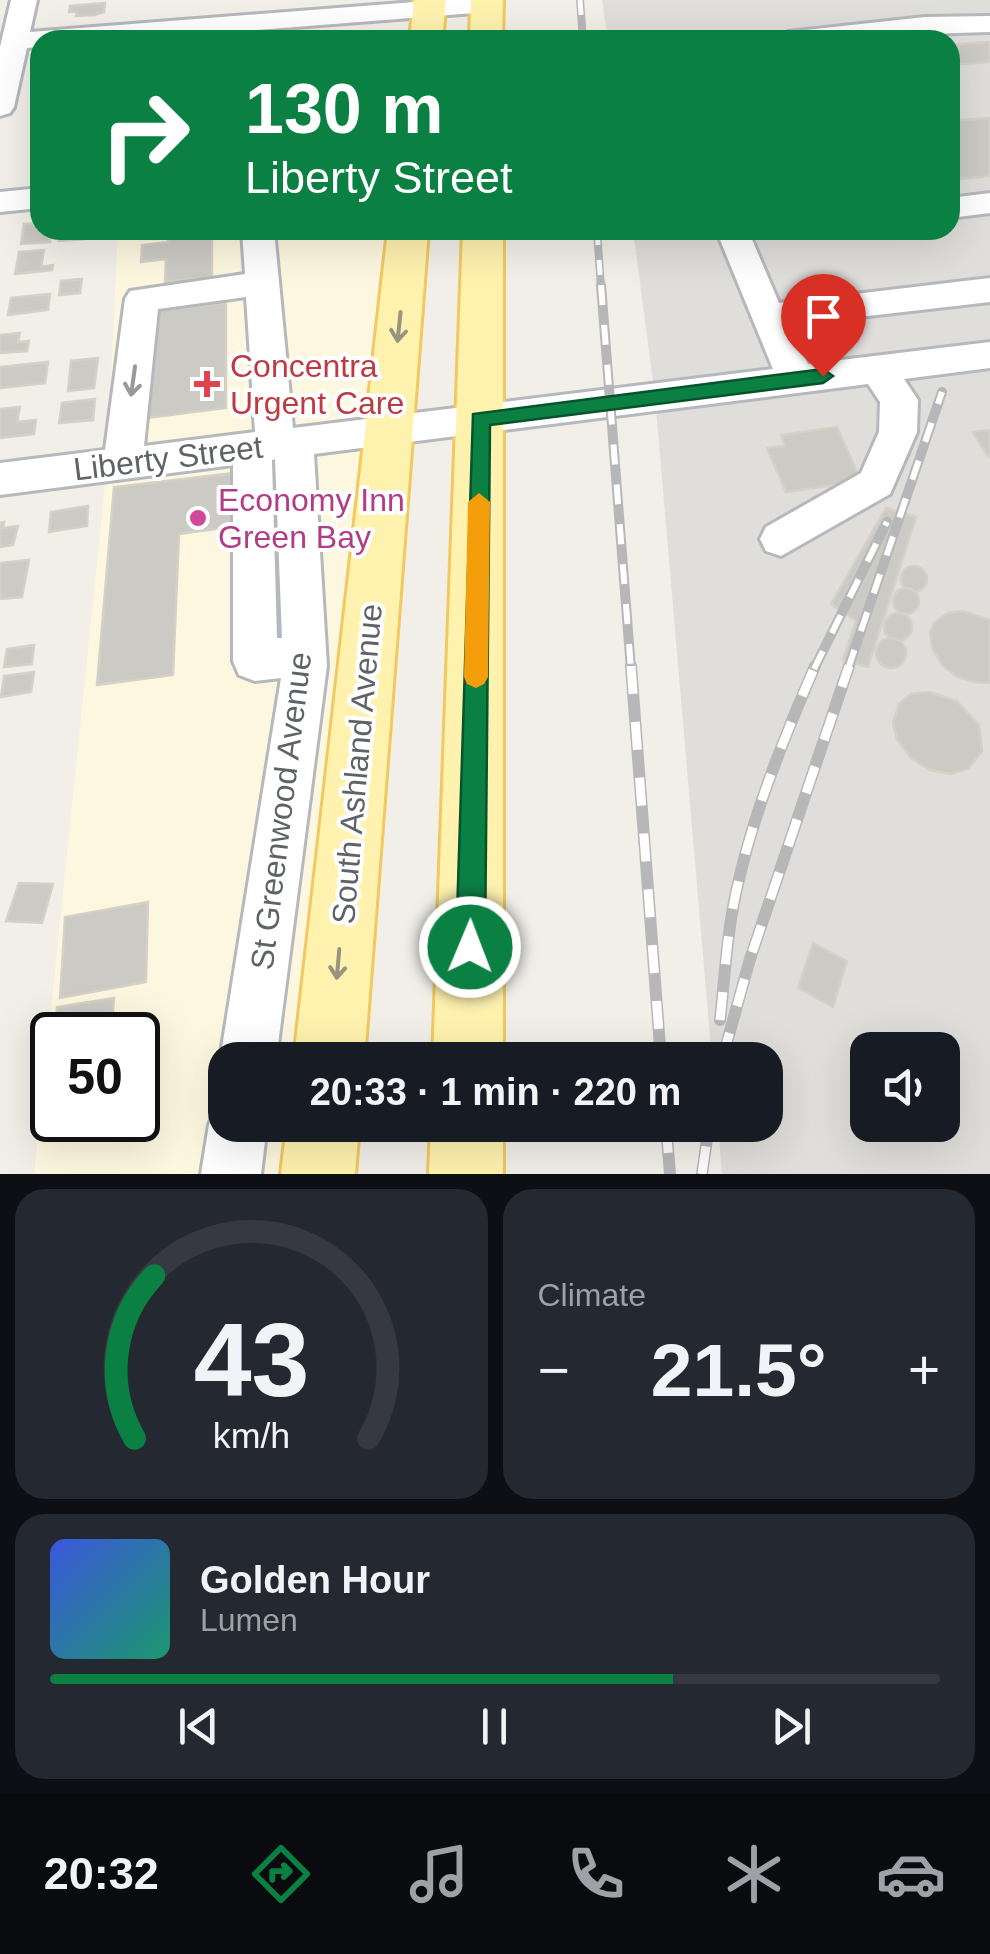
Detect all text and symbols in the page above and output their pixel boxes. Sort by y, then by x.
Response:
icon: right [80,70,210,200]
text: 130 m [245,70,443,148]
text: Liberty Street [245,152,513,203]
pin [781,274,866,377]
icon: arrive [796,289,851,344]
one-way arrow [389,310,408,343]
place label: Concentra Urgent Care [230,348,404,421]
one-way arrow [123,364,141,397]
marker: Concentra Urgent Care [194,371,220,397]
street label: Liberty Street [71,429,265,487]
place label: Economy Inn Green Bay [218,482,405,555]
marker: Economy Inn Green Bay [187,507,209,529]
street label: South Ashland Avenue [325,602,389,926]
street label: St Greenwood Avenue [244,650,318,972]
position arrow [418,895,522,999]
one-way arrow [328,948,347,980]
speed limit sign: 50 [30,1012,160,1142]
map controls [850,1032,960,1142]
button: sound [850,1032,960,1142]
text: 20:33 · 1 min · 220 m [310,1071,681,1113]
text: Climate [538,1277,646,1313]
text: 43 [193,1302,309,1418]
text: 21.5° [651,1328,827,1412]
text: − [538,1339,570,1401]
text: + [908,1339,940,1401]
text: km/h [213,1416,290,1456]
text: Golden Hour [200,1559,430,1601]
text: Lumen [200,1602,298,1638]
icon: previous [171,1699,226,1754]
icon: pause [467,1699,522,1754]
icon: next [764,1699,819,1754]
icon: directions [246,1839,316,1909]
icon: music [404,1839,474,1909]
icon: phone [561,1839,631,1909]
icon: climate [719,1839,789,1909]
icon: car [876,1839,946,1909]
text: 20:32 [44,1848,159,1899]

